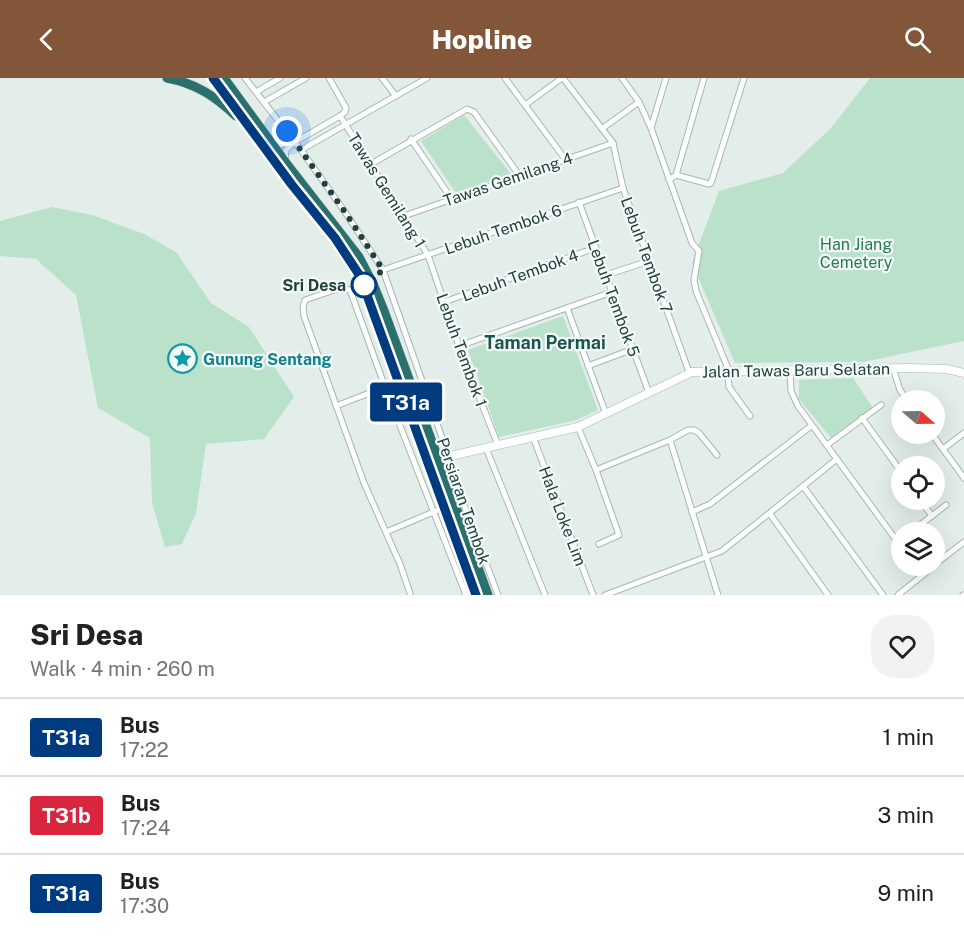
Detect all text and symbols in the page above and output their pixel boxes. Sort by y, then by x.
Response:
icon: back [30,23,63,56]
text: Hopline [431,23,533,55]
icon: search [901,23,934,56]
your location [272,116,302,146]
street label: Tawas Gemilang 1 [344,129,430,251]
street label: Tawas Gemilang 4 [441,148,575,211]
street label: Lebuh Tembok 7 [617,194,676,316]
street label: Lebuh Tembok 6 [442,201,564,258]
park label: Han Jiang Cemetery [820,235,893,272]
street label: Lebuh Tembok 5 [584,237,643,359]
street label: Lebuh Tembok 4 [459,246,581,305]
marker: Sri Desa [351,272,377,298]
place label: Sri Desa [282,276,346,295]
street label: Lebuh Tembok 1 [432,291,491,409]
district label: Taman Permai [484,332,606,353]
place icon: Gunung Sentang [166,343,198,375]
place label: Gunung Sentang [203,350,332,369]
street label: Jalan Tawas Baru Selatan [702,359,890,382]
line badge: T31a [364,382,448,422]
text: T31a [382,390,430,415]
north arrow [891,390,945,444]
map controls [891,390,945,576]
street label: Persiaran Tembok [433,435,494,567]
button: locate [891,456,945,510]
street label: Hala Loke Lim [535,464,590,569]
button: layers [891,522,945,576]
button: heart [871,615,934,678]
text: Sri Desa [30,618,143,651]
text: Walk · 4 min · 260 m [30,657,215,681]
text: Bus [120,712,160,738]
text: 1 min [882,724,934,750]
text: T31a [42,725,90,750]
text: 17:22 [120,738,169,762]
text: Bus [121,790,160,816]
text: 3 min [877,802,934,828]
text: T31b [42,803,91,828]
text: 17:24 [121,816,170,840]
text: Bus [120,868,160,894]
text: 9 min [878,880,934,906]
text: T31a [42,881,90,906]
text: 17:30 [120,894,169,918]

